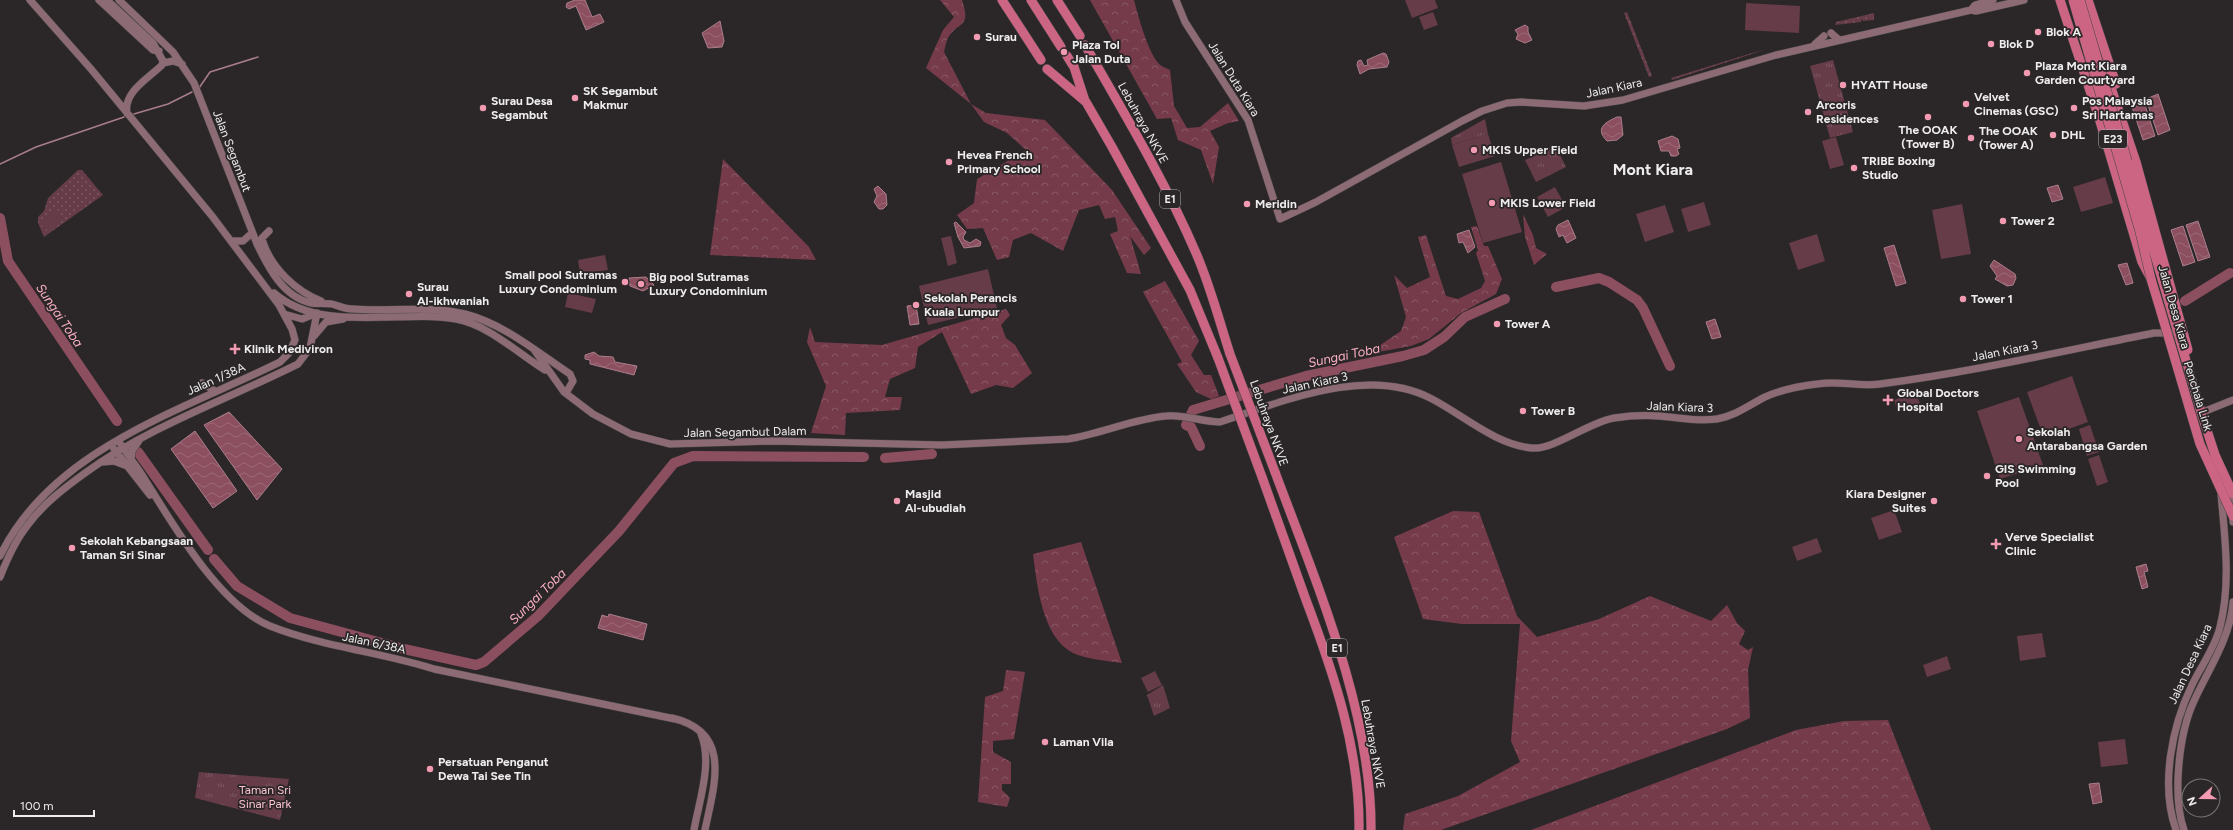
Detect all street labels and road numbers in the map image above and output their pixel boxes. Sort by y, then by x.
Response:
street label: Jalan Duta Kiara [1205,39,1263,119]
street label: Jalan Kiara [1585,75,1643,101]
street label: Lebuhraya NKVE [1115,80,1171,166]
street label: Jalan Segambut [210,108,254,194]
road number: E23 [2099,130,2127,148]
road number: E1 [1160,190,1180,208]
street label: Jalan Desa Kiara [2155,263,2193,351]
street label: Jalan Kiara 3 [1971,338,2039,364]
street label: Penchala Link [2181,359,2215,433]
street label: Jalan 1/38A [185,360,247,398]
street label: Jalan Kiara 3 [1281,369,1349,397]
street label: Lebuhraya NKVE [1247,378,1291,468]
street label: Jalan Kiara 3 [1646,399,1714,415]
street label: Jalan Segambut Dalam [684,424,806,440]
street label: Jalan Desa Kiara [2165,622,2215,706]
street label: Jalan 6/38A [341,629,407,657]
road number: E1 [1327,639,1347,657]
street label: Lebuhraya NKVE [1358,698,1388,790]

